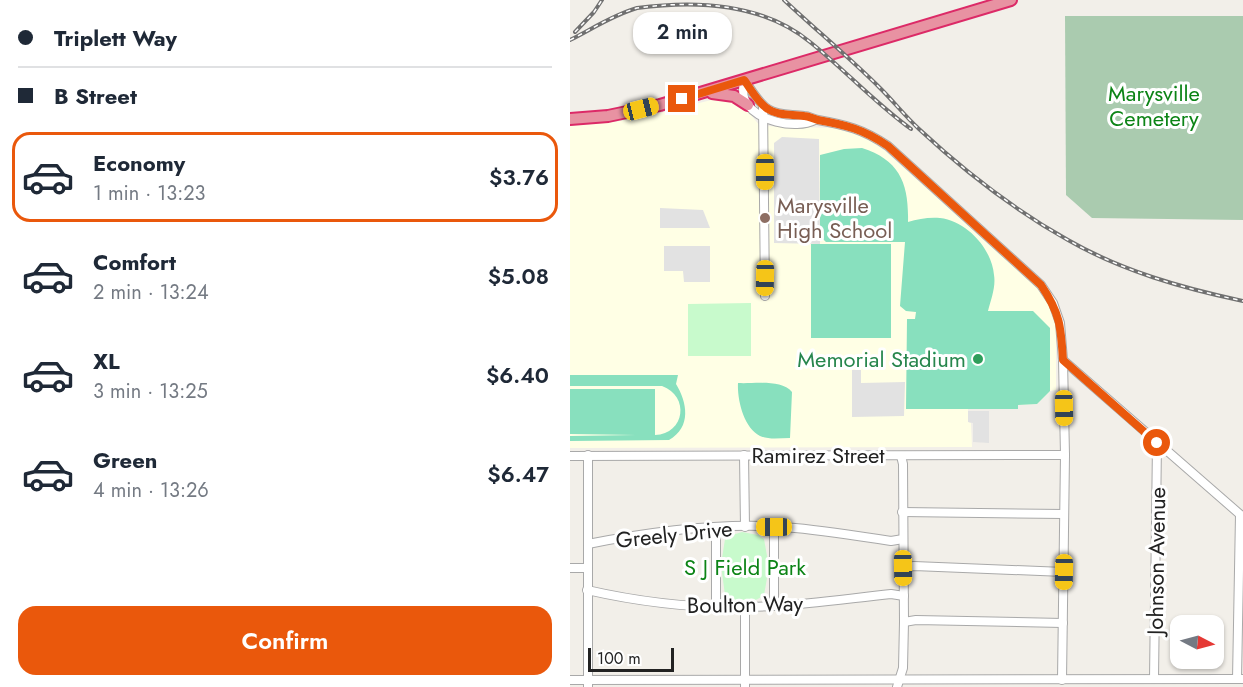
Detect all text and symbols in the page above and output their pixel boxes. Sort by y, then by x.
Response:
callout: 2 min [633,12,732,54]
text: 2 min [657,18,708,47]
text: Triplett Way [54,22,177,54]
park label: Marysville Cemetery [1108,77,1200,134]
text: B Street [54,80,137,112]
route end [668,85,695,112]
car [621,96,661,122]
text: Economy [93,147,185,179]
icon: car [21,150,75,204]
car [756,154,774,190]
text: $3.76 [489,161,549,193]
text: 1 min · 13:23 [93,179,206,208]
place label: Marysville High School [777,189,892,246]
marker: Marysville High School [758,211,772,225]
text: Comfort [93,246,176,278]
icon: car [21,249,75,303]
text: $5.08 [488,260,549,292]
car [756,260,774,296]
text: 2 min · 13:24 [93,278,209,307]
place label: Memorial Stadium [797,343,966,375]
text: XL [93,345,120,377]
icon: car [21,348,75,402]
marker: Memorial Stadium [971,352,985,366]
text: $6.40 [486,359,549,391]
text: 3 min · 13:25 [93,377,208,406]
car [1055,390,1073,426]
route start [1143,429,1170,456]
street label: Ramirez Street [751,439,885,471]
text: Green [93,444,157,476]
icon: car [21,447,75,501]
text: $6.47 [487,458,549,490]
text: 4 min · 13:26 [93,476,209,505]
street label: Johnson Avenue [1139,487,1173,638]
street label: Greely Drive [614,512,734,556]
car [756,518,792,536]
car [894,550,912,586]
park label: S J Field Park [684,551,806,583]
car [1055,554,1073,590]
street label: Boulton Way [687,587,804,621]
button: Confirm [18,606,552,675]
north arrow [1170,615,1224,669]
map controls [1170,615,1224,669]
scale bar [588,645,674,672]
text: 100 m [597,647,641,670]

